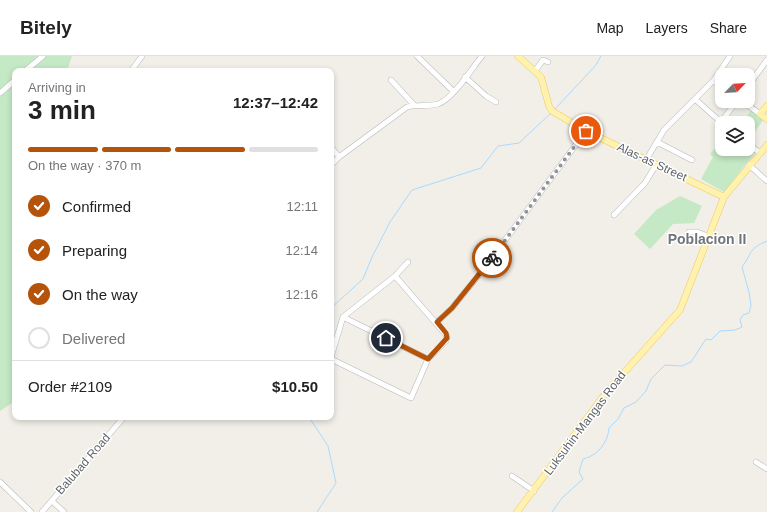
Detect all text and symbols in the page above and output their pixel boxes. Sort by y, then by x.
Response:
text: Bitely [20,17,72,38]
text: Map [596,20,624,36]
text: Layers [646,20,688,36]
text: Share [710,20,747,36]
north arrow [715,68,755,108]
map controls [715,68,755,156]
text: Arriving in [28,80,86,95]
text: 12:37–12:42 [233,94,318,111]
text: 3 min [28,95,96,125]
pin [569,114,603,148]
button: layers [715,116,755,156]
icon: bag [575,120,597,142]
street label: Alas-as Street [615,140,690,185]
text: On the way · 370 m [28,158,141,173]
icon: check [28,195,50,217]
text: Confirmed [62,198,131,215]
text: 12:11 [286,199,318,214]
district label: Poblacion II [668,231,746,247]
courier [472,238,512,278]
icon: check [28,239,50,261]
text: Preparing [62,242,127,259]
text: 12:14 [285,243,318,258]
icon: bike [481,247,503,269]
icon: check [28,283,50,305]
text: On the way [62,286,138,303]
text: 12:16 [285,287,318,302]
pin [369,321,403,355]
icon: home [375,327,397,349]
text: Delivered [62,330,125,347]
street label: Luksuhin-Mangas Road [541,368,629,478]
text: Order #2109 [28,378,112,395]
text: $10.50 [272,378,318,395]
street label: Balubad Road [53,431,113,497]

